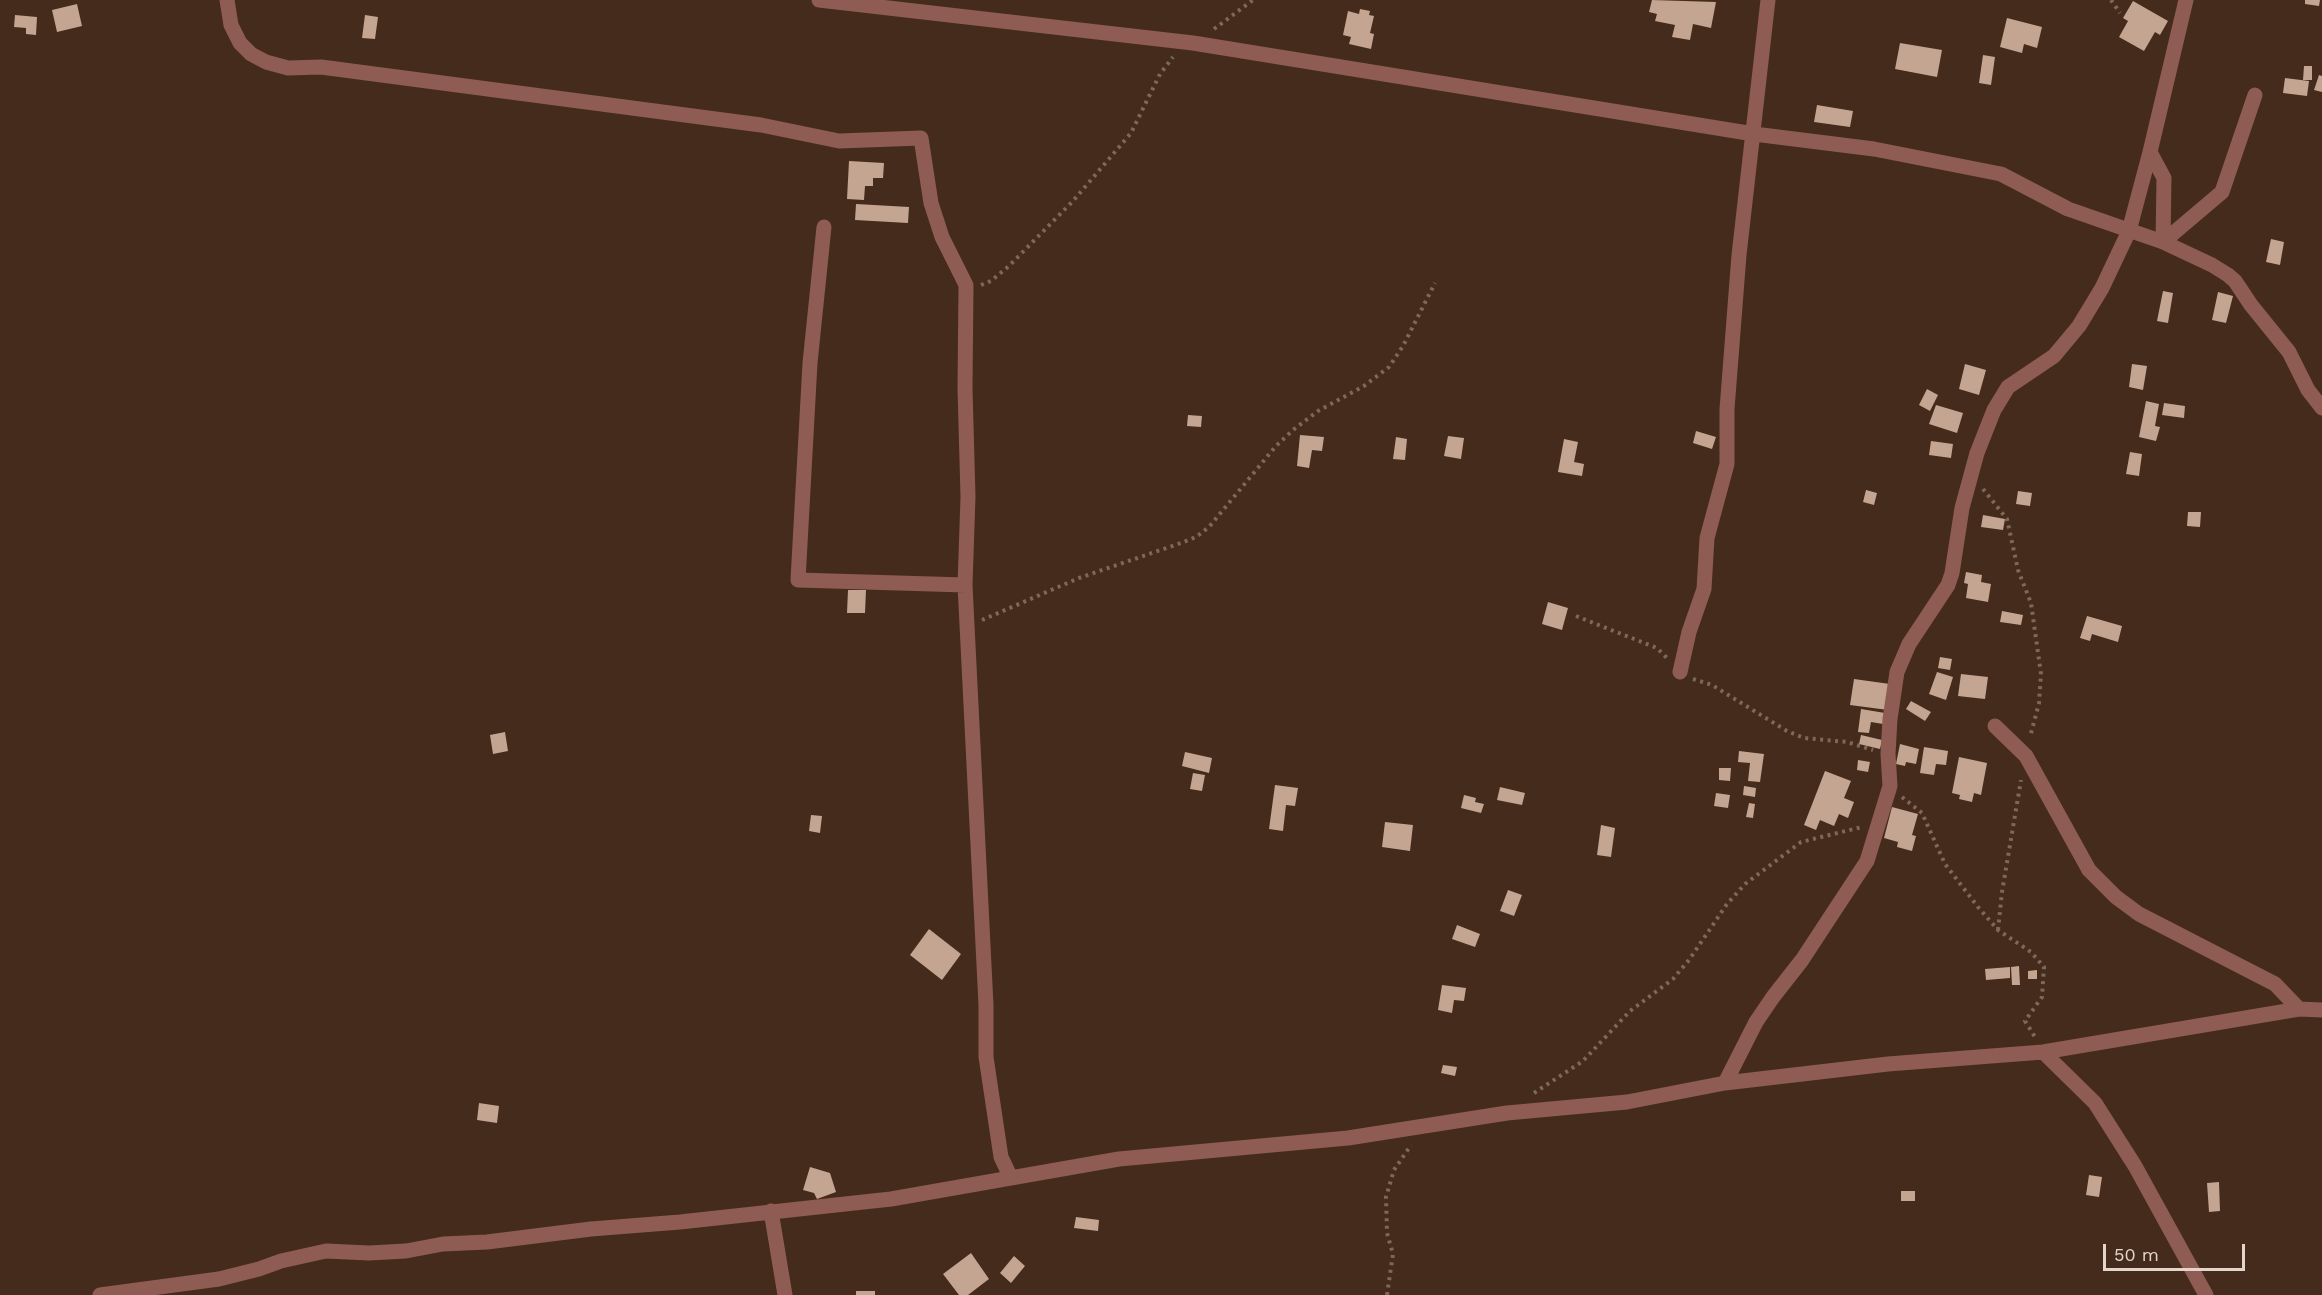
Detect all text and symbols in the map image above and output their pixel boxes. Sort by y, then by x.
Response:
scale bar [2106,1232,2248,1270]
text: 50 m [2114,1244,2159,1265]

